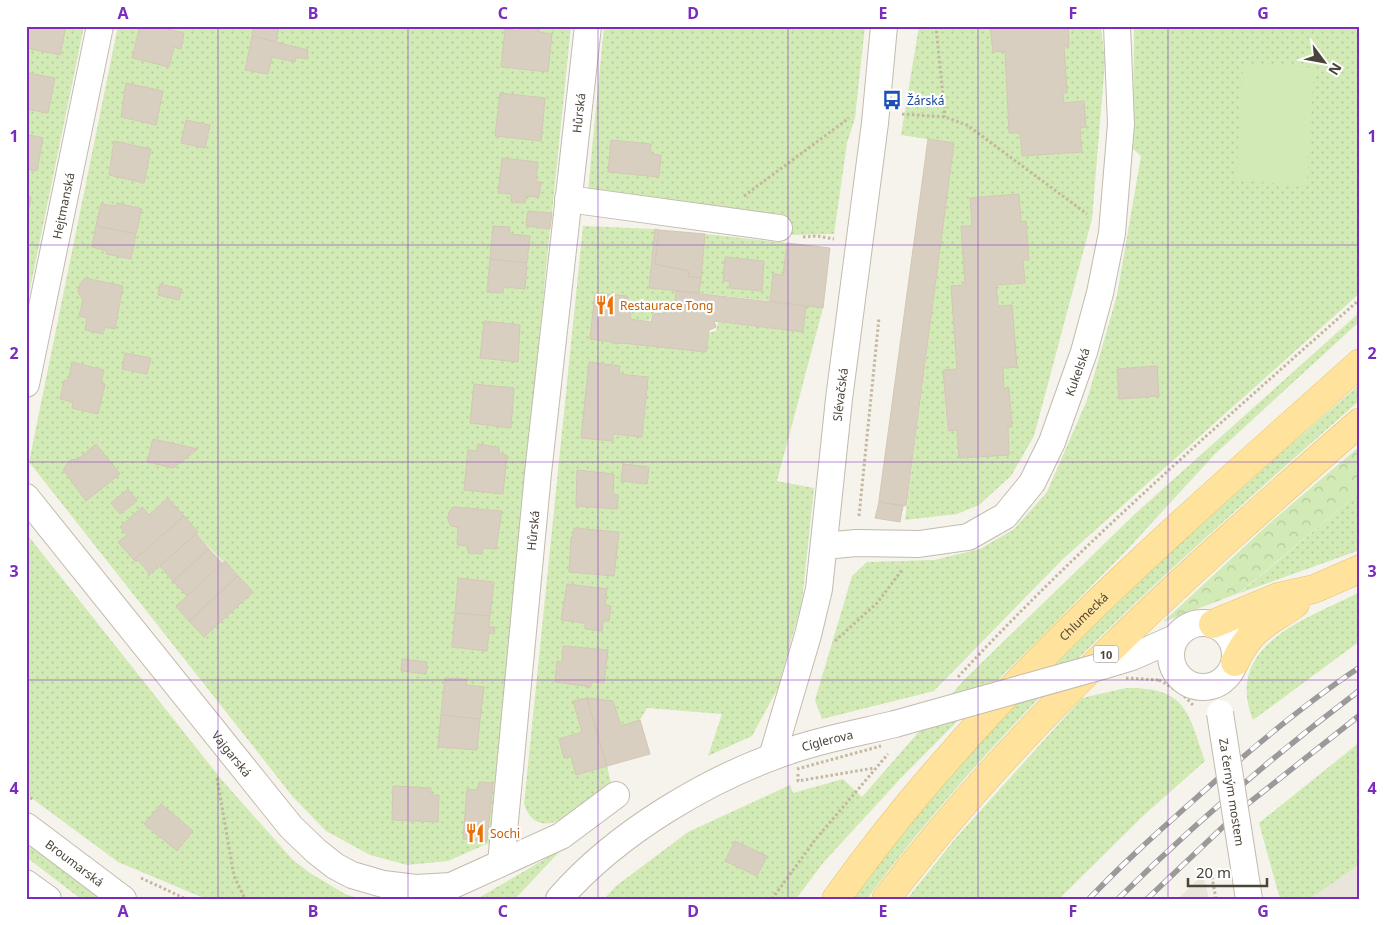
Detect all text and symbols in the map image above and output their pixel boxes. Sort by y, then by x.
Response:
text: A [117,2,129,24]
text: B [308,2,318,24]
text: C [498,2,508,24]
text: D [687,2,699,24]
text: E [879,2,888,24]
text: F [1069,2,1077,24]
text: G [1257,2,1269,24]
north arrow [1298,38,1348,88]
text: N [1324,59,1347,79]
bus stop icon: Žárská [881,89,903,111]
street label: Hůrská [568,92,589,134]
place label: Žárská [907,92,944,109]
text: 1 [9,125,19,147]
text: 1 [1367,125,1377,147]
street label: Hejtmanská [48,171,78,241]
restaurant icon: Restaurace Tong [594,294,616,316]
place label: Restaurace Tong [620,297,713,314]
text: 2 [9,342,19,364]
text: 2 [1367,342,1377,364]
street label: Kukelská [1061,346,1093,398]
street label: Slévačská [828,367,851,422]
street label: Hůrská [522,510,543,551]
text: 3 [9,560,19,582]
text: 3 [1367,560,1377,582]
street label: Chlumecká [1055,588,1112,644]
road number: 10 [1094,646,1118,662]
street label: Cíglerova [799,725,855,755]
street label: Vajgarská [208,727,256,780]
street label: Za černým mostem [1216,737,1249,847]
text: 4 [9,777,19,799]
text: 4 [1367,777,1377,799]
restaurant icon: Sochi [464,822,486,844]
place label: Sochi [490,825,520,842]
street label: Broumarská [42,835,107,890]
scale bar [1188,855,1267,887]
text: 20 m [1196,862,1231,882]
text: A [117,900,129,922]
text: B [308,900,318,922]
text: C [498,900,508,922]
text: D [687,900,699,922]
text: E [879,900,888,922]
text: F [1069,900,1077,922]
text: G [1257,900,1269,922]

